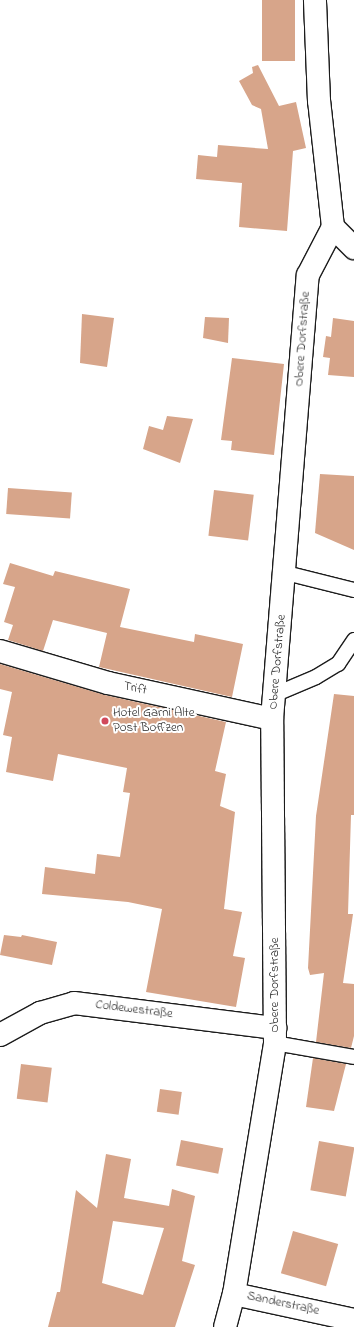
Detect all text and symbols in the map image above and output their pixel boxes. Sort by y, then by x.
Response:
street label: Obere Dorfstraße [292,291,314,387]
street label: Obere Dorfstraße [266,614,290,710]
street label: Trift [122,679,148,699]
place label: Hotel Garni Alte Post Boffzen [113,706,195,737]
marker: Hotel Garni Alte Post Boffzen [100,716,110,726]
street label: Obere Dorfstraße [267,937,283,1033]
street label: Coldewestraße [94,998,174,1022]
street label: Sanderstraße [245,1289,321,1319]

